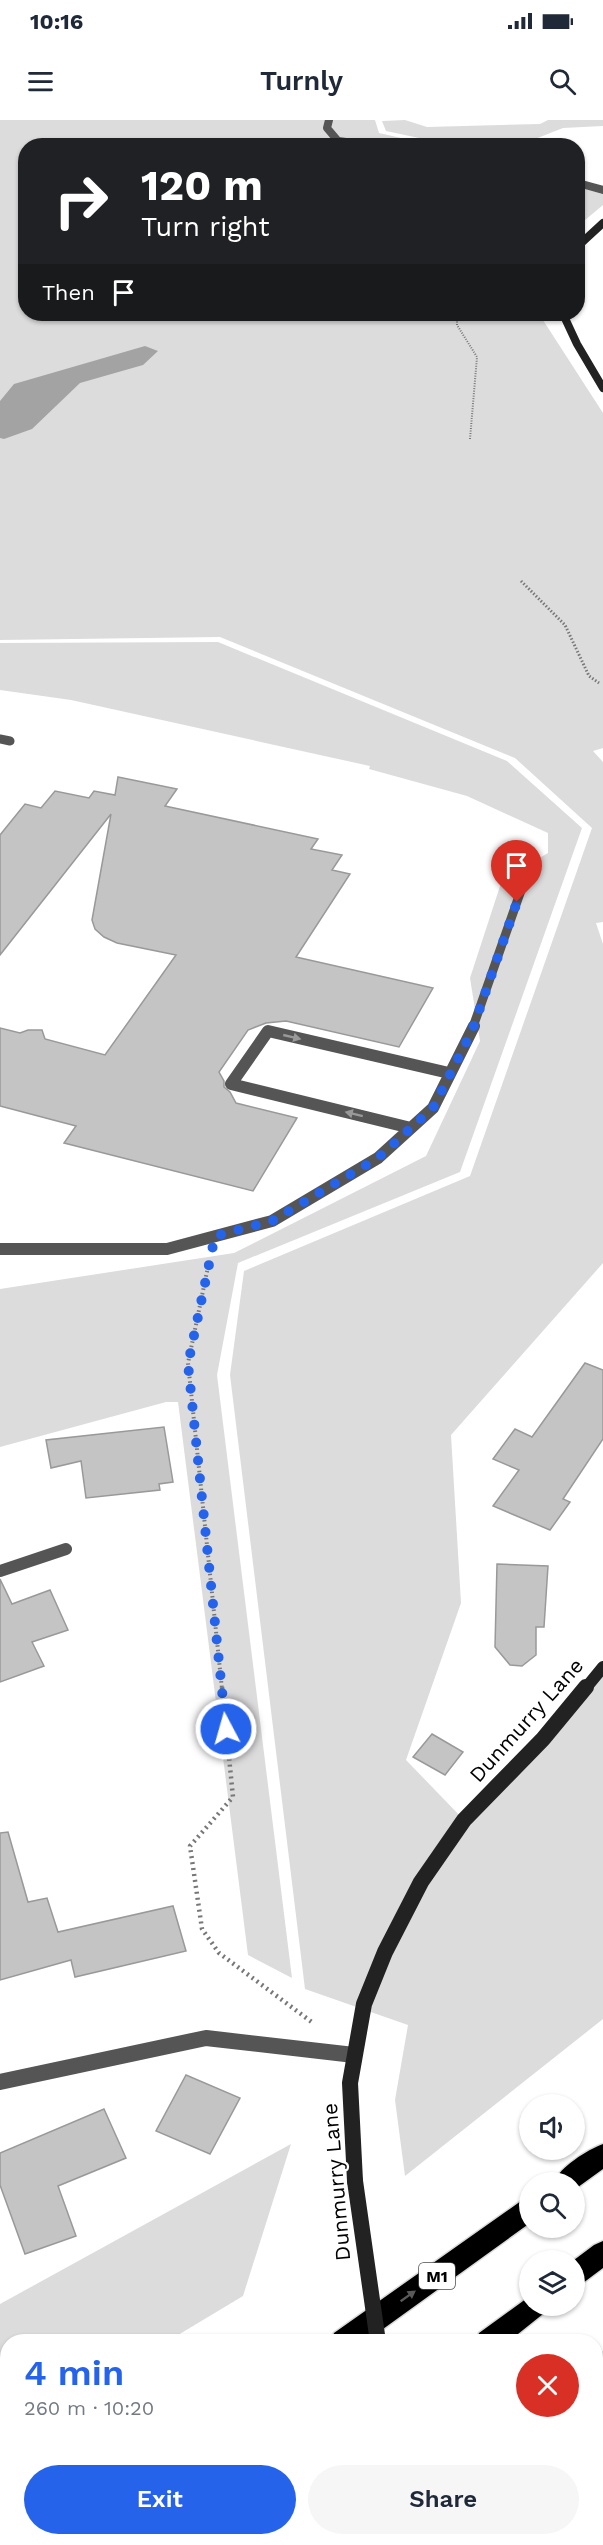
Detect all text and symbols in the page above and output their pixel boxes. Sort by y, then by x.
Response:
text: 10:16 [30,9,83,34]
icon: menu [24,65,57,98]
text: Turnly [260,65,343,97]
icon: search [546,65,579,98]
text: 120 m [141,161,263,210]
icon: right [42,162,120,240]
text: Turn right [141,211,270,243]
icon: arrive [107,276,140,309]
text: Then [42,280,95,305]
pin [491,840,542,902]
icon: arrive [500,849,533,882]
one-way arrow [283,1033,302,1042]
one-way arrow [345,1109,363,1119]
street label: Dunmurry Lane [464,1653,588,1787]
position arrow [194,1697,258,1761]
map controls [519,2094,585,2316]
button: sound [519,2094,585,2160]
street label: Dunmurry Lane [317,2102,355,2262]
button: search [519,2172,585,2238]
button: layers [519,2250,585,2316]
road number: M1 [419,2263,455,2289]
one-way arrow [400,2291,416,2302]
text: 4 min [24,2352,124,2394]
button: close [516,2354,579,2417]
text: 260 m · 10:20 [24,2396,154,2420]
button: Exit [24,2465,296,2534]
button: Share [308,2465,579,2534]

